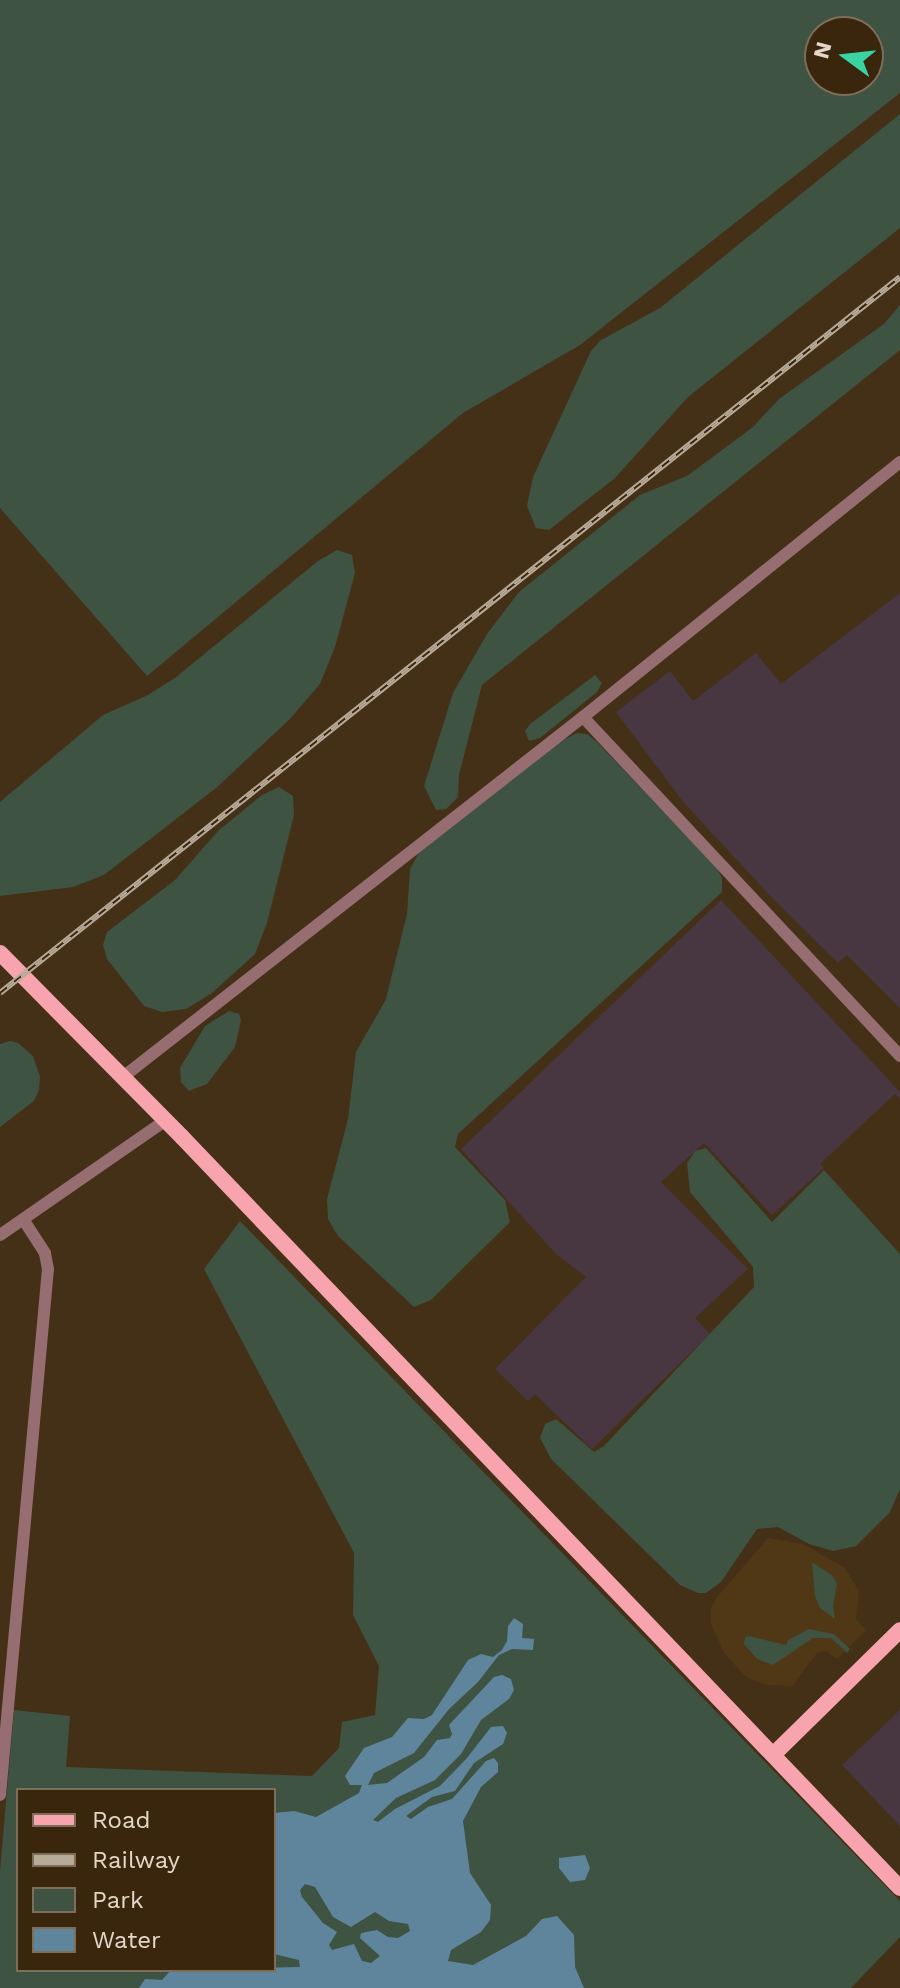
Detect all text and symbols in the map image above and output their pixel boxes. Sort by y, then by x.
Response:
north arrow [804,16,884,96]
text: N [808,39,836,61]
legend [16,1788,276,1972]
text: Road [92,1806,151,1834]
text: Railway [92,1846,180,1874]
text: Park [92,1886,144,1914]
text: Water [92,1926,161,1954]

